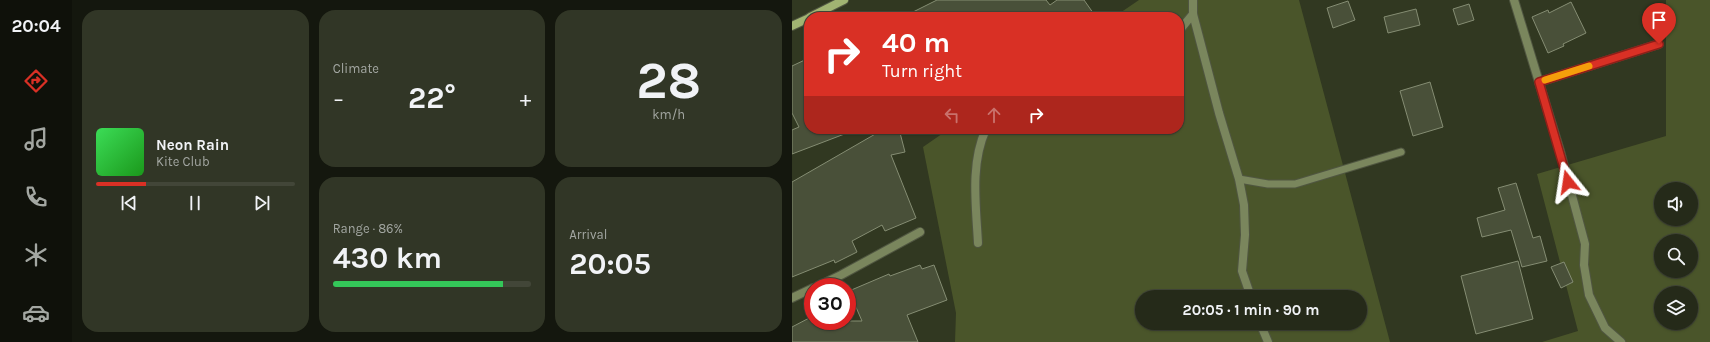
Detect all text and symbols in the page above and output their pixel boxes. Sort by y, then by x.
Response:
pin [1642,3,1676,44]
icon: arrive [1648,9,1670,31]
text: 20:04 [11,15,61,37]
text: 40 m [882,26,950,59]
icon: right [816,28,868,80]
text: 28 [636,50,701,111]
text: Turn right [882,60,962,82]
text: Climate [333,61,379,76]
icon: directions [22,67,50,95]
text: 22° [408,80,456,116]
text: − [333,86,344,112]
text: + [520,86,531,112]
icon: left [941,104,963,126]
icon: ahead [983,104,1005,126]
icon: right [1025,104,1047,126]
text: km/h [652,107,685,122]
icon: music [22,125,50,153]
text: Neon Rain [156,136,229,154]
text: Kite Club [156,154,210,169]
position arrow [1547,161,1589,203]
map controls [1654,182,1698,330]
button: sound [1654,182,1698,226]
icon: phone [22,183,50,211]
icon: previous [118,192,140,214]
icon: pause [184,192,206,214]
icon: next [251,192,273,214]
text: Range · 86% [333,221,403,236]
text: Arrival [569,227,607,242]
button: search [1654,234,1698,278]
text: 430 km [333,240,442,276]
icon: climate [22,241,50,269]
text: 20:05 [569,246,651,282]
speed limit sign: 30 [804,278,856,330]
button: layers [1654,286,1698,330]
icon: car [22,299,50,327]
text: 20:05 · 1 min · 90 m [1183,301,1319,319]

